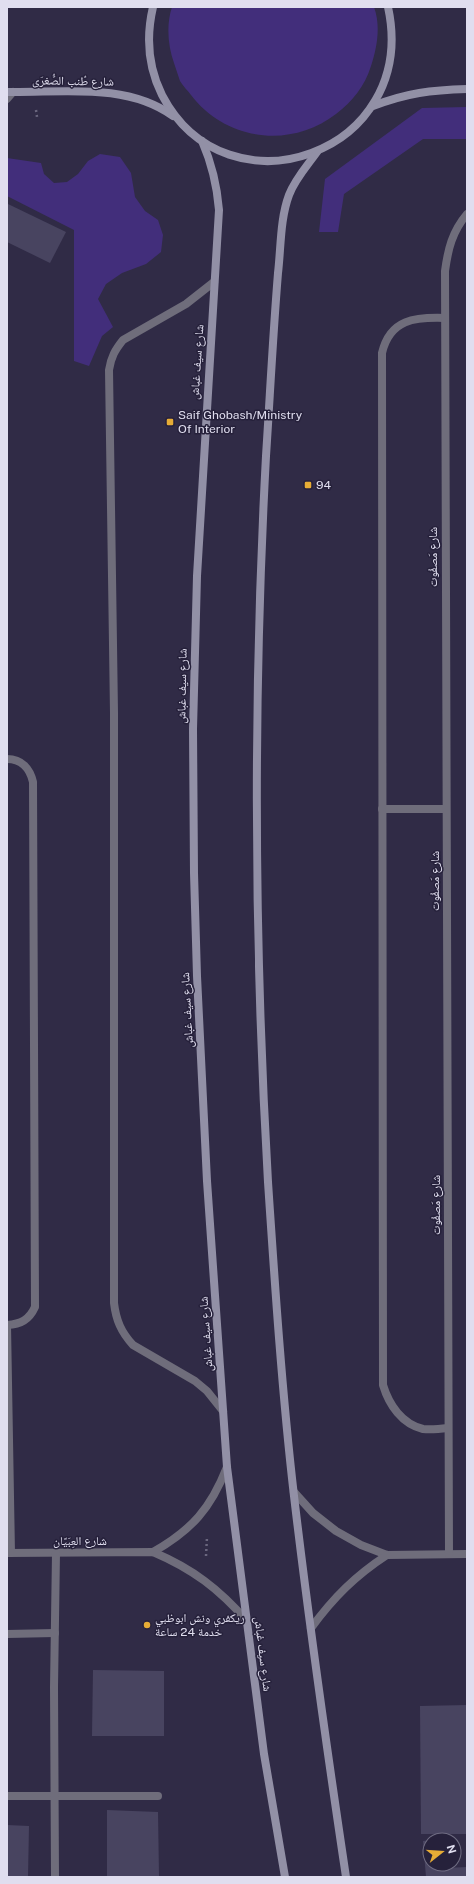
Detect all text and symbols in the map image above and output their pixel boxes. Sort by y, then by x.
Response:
street label: شارع طُنب الصُّغرَى [32,73,114,90]
street label: شارع سيف غباش [187,324,208,400]
place label: Saif Ghobash/Ministry Of Interior [178,408,303,436]
marker: Saif Ghobash/Ministry Of Interior [165,417,175,427]
place label: 94 [316,478,331,492]
marker: 94 [303,480,313,490]
street label: شارع مَصفُوت [426,527,441,587]
street label: شارع سيف غباش [174,648,191,724]
street label: شارع مَصفُوت [428,851,443,911]
street label: شارع سيف غباش [178,972,197,1048]
street label: شارع مَصفُوت [429,1175,444,1235]
street label: شارع سيف غباش [196,1296,217,1372]
street label: شارع العِبَيَّان [53,1534,107,1549]
place label: ريكفري ونش ابوظبي خدمة 24 ساعة [155,1611,245,1639]
street label: شارع سيف غباش [250,1616,275,1693]
marker: ريكفري ونش ابوظبي خدمة 24 ساعة [142,1620,152,1630]
north arrow [422,1832,462,1872]
text: N [445,1843,459,1855]

